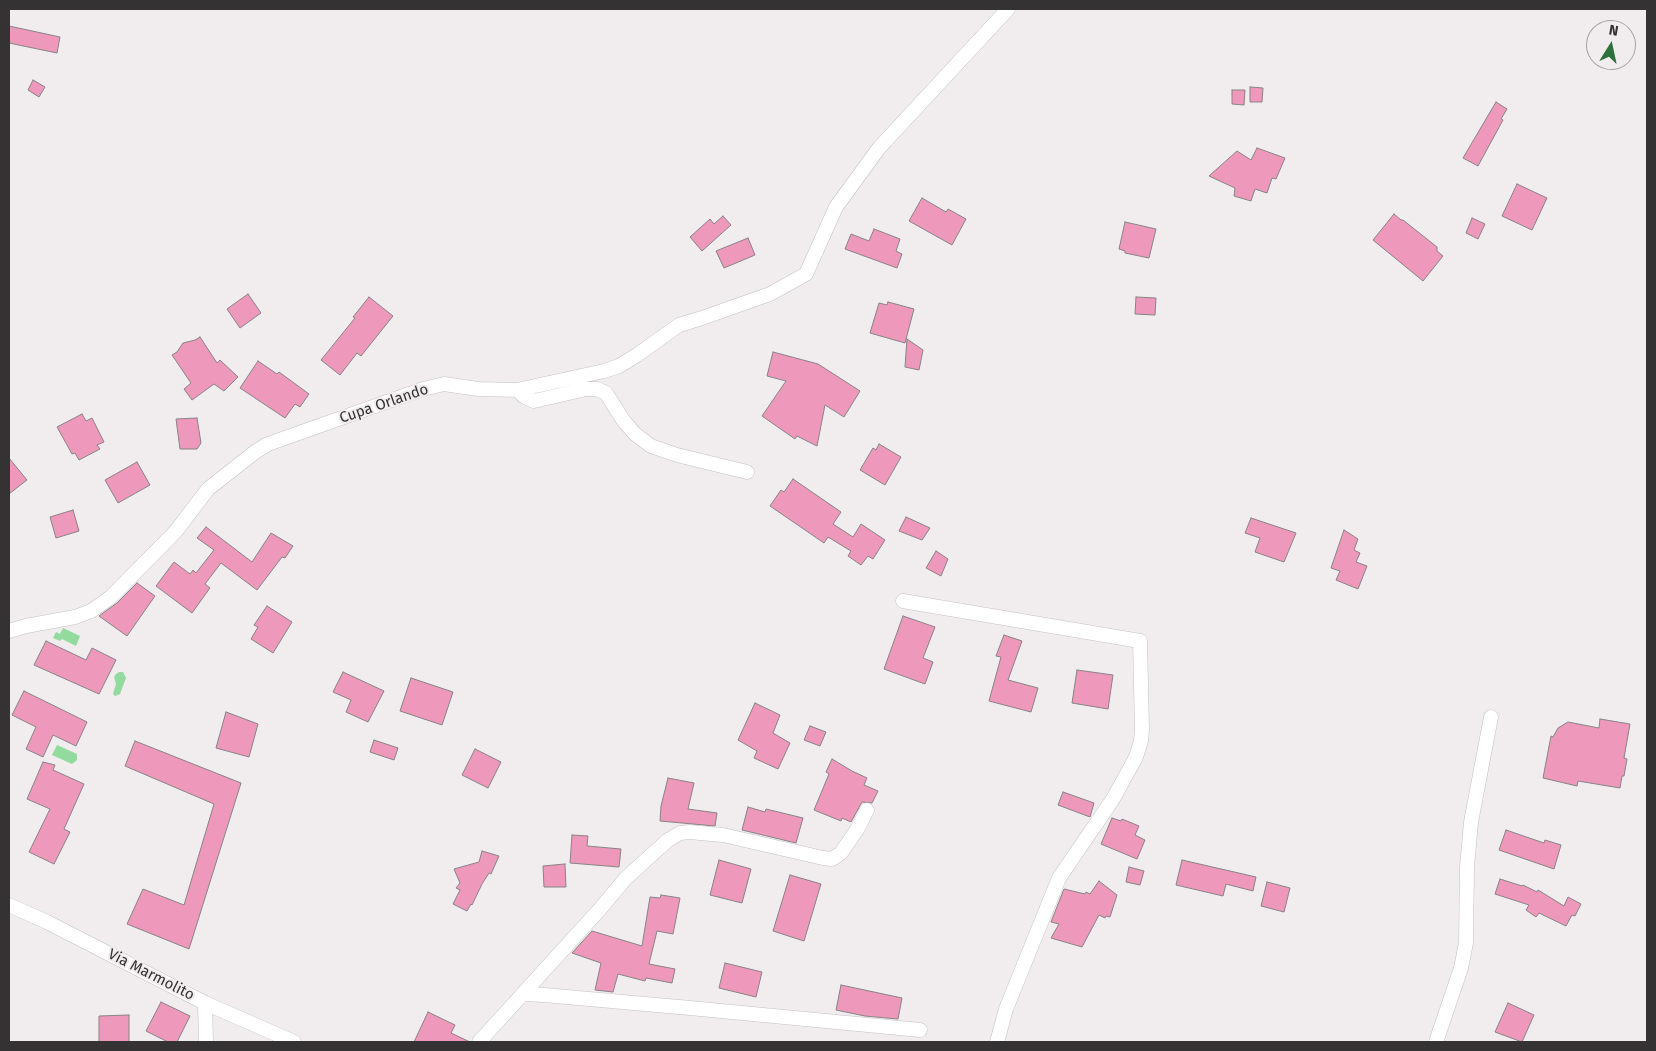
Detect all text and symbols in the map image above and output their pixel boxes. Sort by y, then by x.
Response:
north arrow [1586,20,1636,70]
text: N [1607,22,1620,40]
street label: Cupa Orlando [337,380,431,428]
street label: Via Marmolito [105,946,197,1004]

